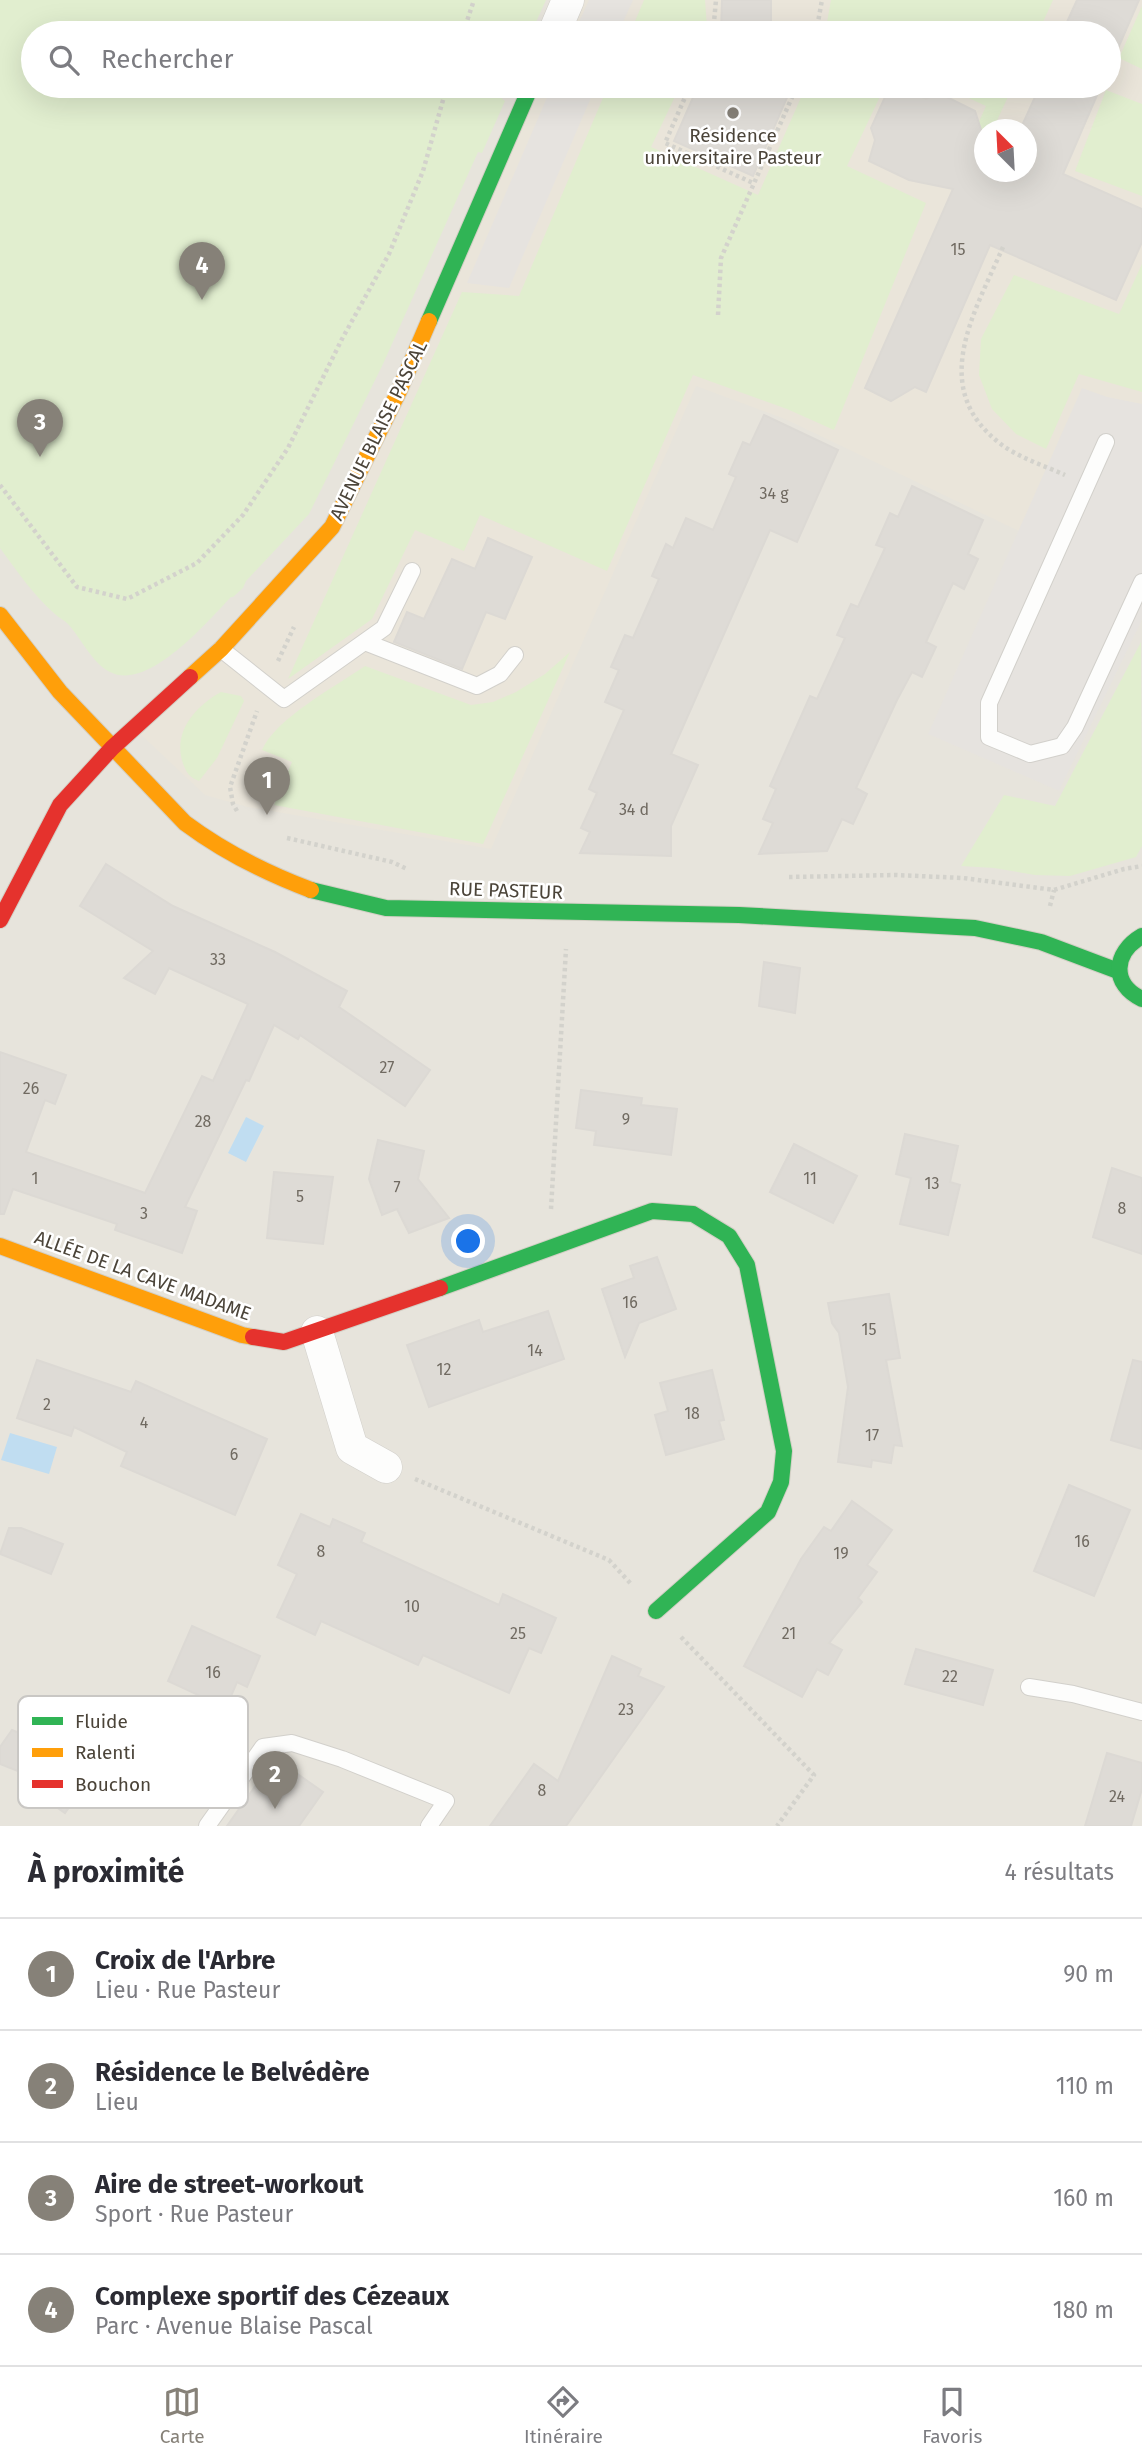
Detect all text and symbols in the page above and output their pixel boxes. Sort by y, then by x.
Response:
search box [21,21,1121,98]
icon: search [45,41,83,79]
text: Rechercher [101,44,233,75]
marker: Résidence universitaire Pasteur [725,105,741,121]
north arrow [974,119,1037,182]
place label: Résidence universitaire Pasteur [644,124,822,169]
house number: 15 [951,240,965,259]
pin: 4 [179,242,225,300]
street label: AVENUE BLAISE PASCAL [325,336,432,524]
pin: 3 [17,399,63,457]
house number: 34 g [760,484,789,503]
pin: 1 [244,757,290,815]
house number: 34 d [619,800,649,819]
street label: RUE PASTEUR [449,877,564,904]
house number: 33 [210,950,226,969]
house number: 27 [380,1058,394,1077]
house number: 26 [23,1079,39,1098]
house number: 9 [622,1110,630,1129]
house number: 28 [195,1112,212,1131]
house number: 1 [32,1169,38,1188]
house number: 11 [803,1169,817,1188]
house number: 13 [925,1174,939,1193]
house number: 7 [393,1178,401,1197]
house number: 5 [296,1187,304,1206]
house number: 8 [1118,1199,1127,1218]
house number: 3 [140,1204,148,1223]
your location [451,1224,485,1258]
street label: ALLÉE DE LA CAVE MADAME [31,1226,254,1325]
house number: 16 [622,1293,638,1312]
house number: 15 [862,1320,876,1339]
house number: 14 [527,1341,543,1360]
house number: 12 [437,1360,451,1379]
house number: 2 [43,1395,51,1414]
house number: 18 [684,1404,700,1423]
house number: 4 [140,1413,149,1432]
house number: 17 [865,1426,879,1445]
house number: 6 [230,1445,238,1464]
house number: 16 [1074,1532,1090,1551]
house number: 8 [317,1542,326,1561]
house number: 19 [833,1544,849,1563]
house number: 10 [404,1597,420,1616]
house number: 25 [510,1624,526,1643]
house number: 21 [782,1624,796,1643]
house number: 16 [205,1663,221,1682]
house number: 22 [942,1667,958,1686]
legend [18,1696,248,1808]
house number: 23 [618,1700,634,1719]
text: Fluide [75,1710,128,1733]
text: Ralenti [75,1741,136,1764]
pin: 2 [252,1751,298,1809]
text: Bouchon [75,1773,151,1796]
house number: 8 [538,1781,547,1800]
house number: 24 [1109,1787,1125,1806]
text: À proximité [28,1854,184,1890]
text: 4 résultats [1004,1858,1114,1886]
text: Croix de l'Arbre [95,1945,275,1976]
text: 1 [46,1960,56,1988]
text: 90 m [1063,1960,1114,1988]
text: Lieu · Rue Pasteur [95,1976,280,2004]
text: Résidence le Belvédère [95,2057,370,2088]
text: 2 [45,2072,57,2100]
text: 110 m [1056,2072,1114,2100]
text: Lieu [95,2088,139,2116]
text: Aire de street-workout [95,2169,364,2200]
text: 3 [45,2184,57,2212]
text: 160 m [1053,2184,1114,2212]
text: Sport · Rue Pasteur [95,2200,293,2228]
text: Complexe sportif des Cézeaux [95,2281,449,2312]
text: 4 [45,2296,58,2324]
text: 180 m [1053,2296,1114,2324]
text: Parc · Avenue Blaise Pascal [95,2312,373,2340]
tab: Carte [160,2383,205,2448]
tab: Itinéraire [524,2383,603,2448]
tab: Favoris [922,2383,982,2448]

